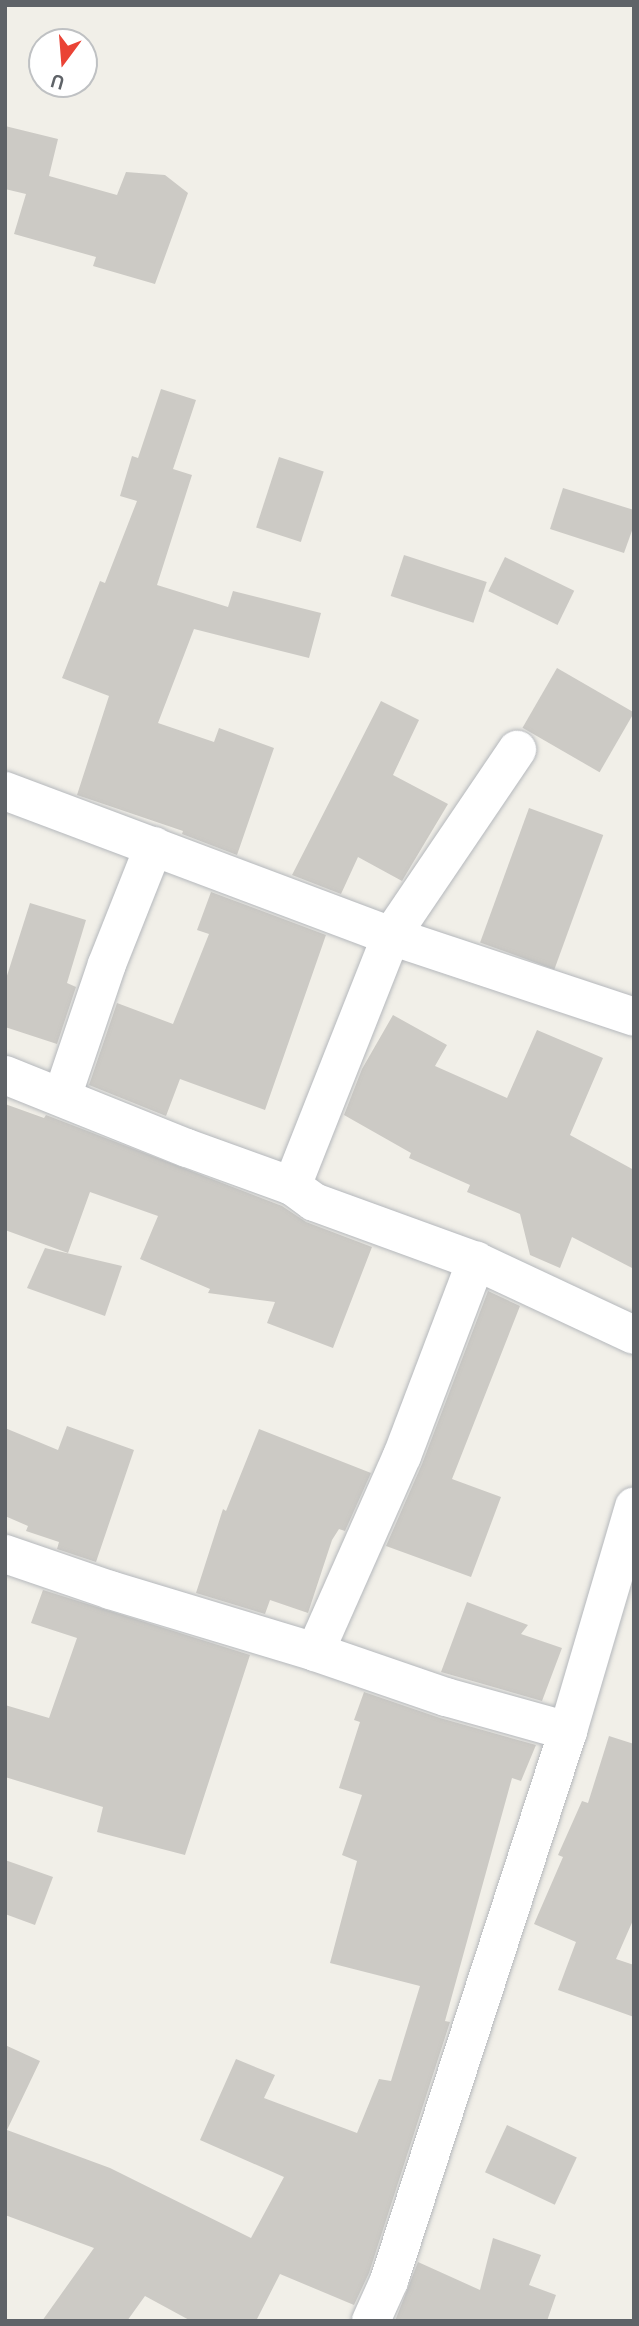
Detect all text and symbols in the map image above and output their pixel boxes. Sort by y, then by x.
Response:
north arrow [28,28,98,98]
text: U [48,68,67,96]

